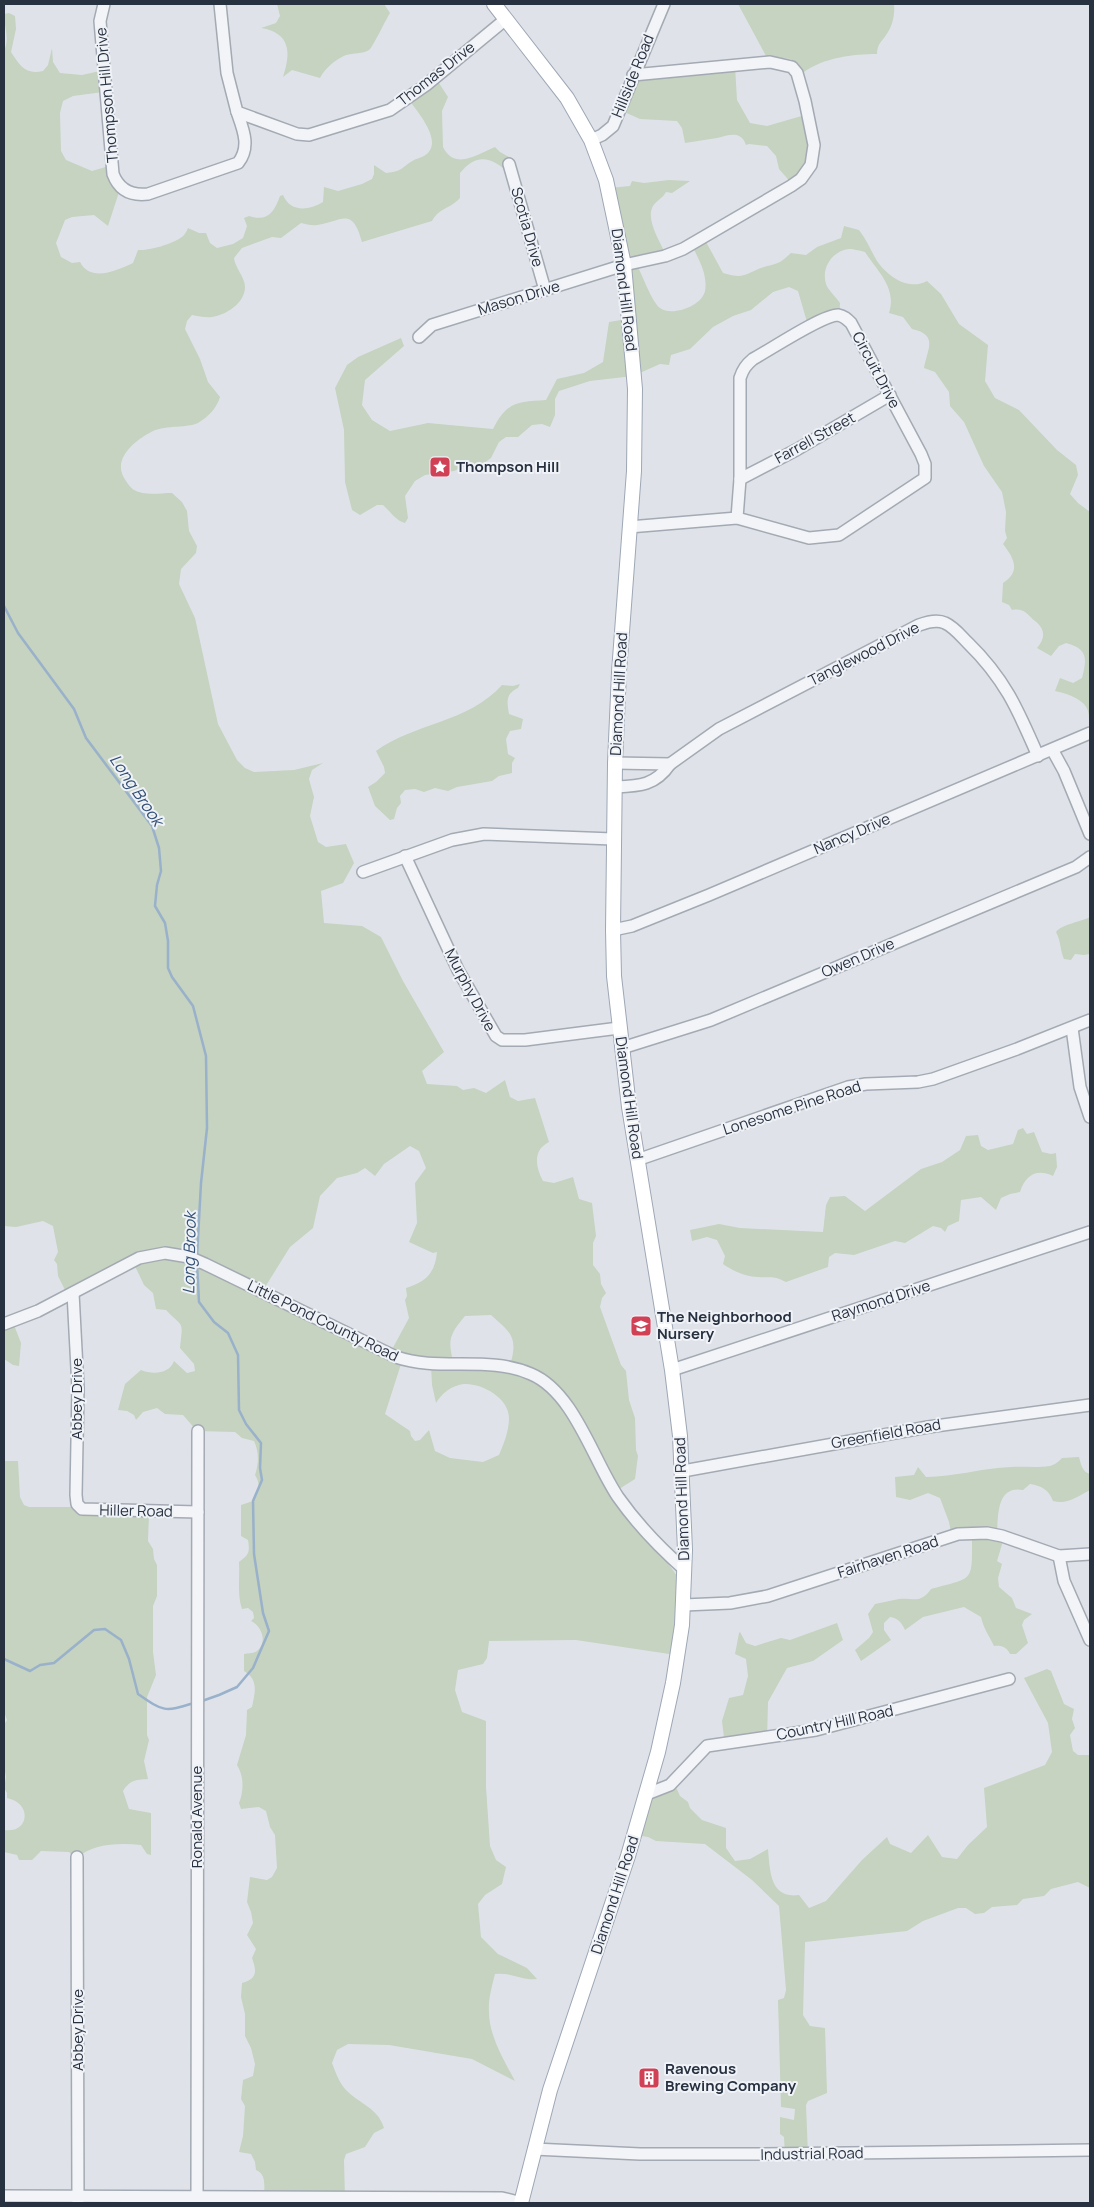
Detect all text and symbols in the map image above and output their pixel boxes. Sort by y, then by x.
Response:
street label: Thompson Hill Drive [90,26,123,164]
street label: Hillside Road [606,31,659,121]
street label: Thomas Drive [392,36,479,111]
street label: Scotia Drive [506,185,549,269]
street label: Diamond Hill Road [607,227,642,353]
street label: Mason Drive [475,275,563,320]
street label: Circuit Drive [847,328,906,412]
street label: Farrell Street [771,407,859,468]
place icon: Thompson Hill [428,455,452,479]
place label: Thompson Hill [456,456,560,477]
street label: Tanglewood Drive [805,616,923,691]
street label: Diamond Hill Road [605,632,632,756]
water label: Long Brook [105,750,170,832]
street label: Nancy Drive [810,808,894,859]
street label: Owen Drive [818,933,898,982]
street label: Murphy Drive [440,945,501,1035]
street label: Diamond Hill Road [611,1035,648,1161]
street label: Lonesome Pine Road [720,1075,864,1140]
water label: Long Brook [177,1210,201,1294]
street label: Little Pond County Road [244,1275,402,1366]
street label: Raymond Drive [829,1275,933,1326]
place label: The Neighborhood Nursery [657,1306,792,1344]
school or university icon: The Neighborhood Nursery [629,1314,653,1338]
street label: Abbey Drive [66,1358,87,1440]
street label: Greenfield Road [830,1414,942,1453]
street label: Diamond Hill Road [669,1437,694,1561]
street label: Hiller Road [99,1499,173,1522]
street label: Fairhaven Road [835,1530,941,1583]
street label: Country Hill Road [775,1700,895,1745]
street label: Ronald Avenue [186,1766,207,1868]
street label: Diamond Hill Road [585,1833,644,1957]
street label: Abbey Drive [67,1989,88,2071]
place label: Ravenous Brewing Company [665,2058,797,2096]
building icon: Ravenous Brewing Company [637,2066,661,2090]
street label: Industrial Road [760,2142,864,2165]

